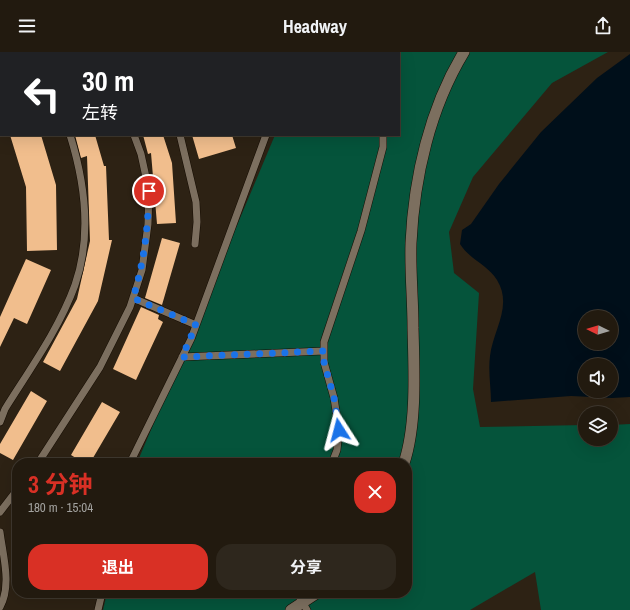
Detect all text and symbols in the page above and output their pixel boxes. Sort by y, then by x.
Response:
text: Headway [283,14,347,39]
icon: menu [16,15,38,37]
icon: share [592,15,614,37]
text: 30 m [82,62,134,100]
icon: left [16,68,68,120]
text: 左转 [82,100,118,125]
pin [132,174,166,208]
icon: arrive [138,180,160,202]
north arrow [578,310,618,350]
map controls [578,310,618,446]
button: sound [578,358,618,398]
button: layers [578,406,618,446]
position arrow [318,409,360,451]
text: 3 分钟 [28,468,92,500]
button: close [354,471,396,513]
text: 180 m · 15:04 [28,499,93,516]
button: 退出 [28,544,208,590]
button: 分享 [216,544,396,590]

